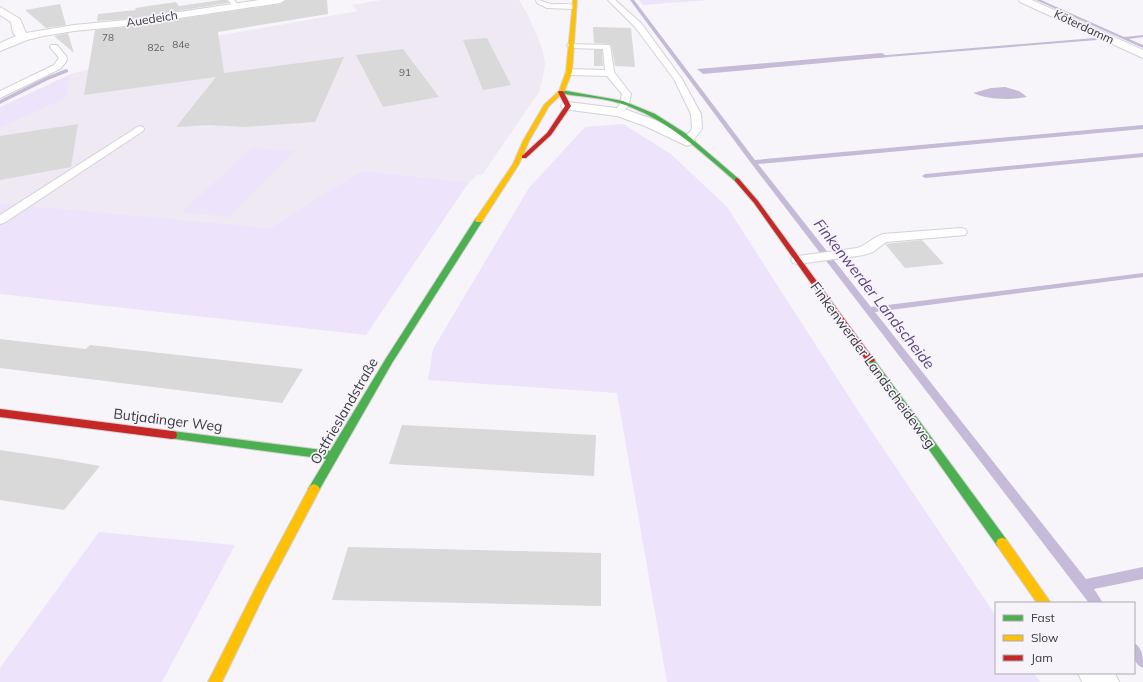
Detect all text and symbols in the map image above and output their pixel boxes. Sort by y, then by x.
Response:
street label: Köterdamm [1052,6,1117,47]
street label: Auedeich [125,7,179,30]
house number: 78 [102,31,114,44]
house number: 84e [172,38,190,51]
house number: 82c [148,41,165,54]
house number: 91 [399,66,411,79]
water label: Finkenwerder Landscheide [810,215,939,373]
street label: Finkenwerder Landscheideweg [807,278,939,452]
street label: Ostfrieslandstraße [306,354,382,468]
street label: Butjadinger Weg [112,404,224,436]
legend [995,602,1135,674]
text: Fast [1031,610,1055,625]
text: Slow [1031,630,1059,645]
text: Jam [1031,650,1053,665]

